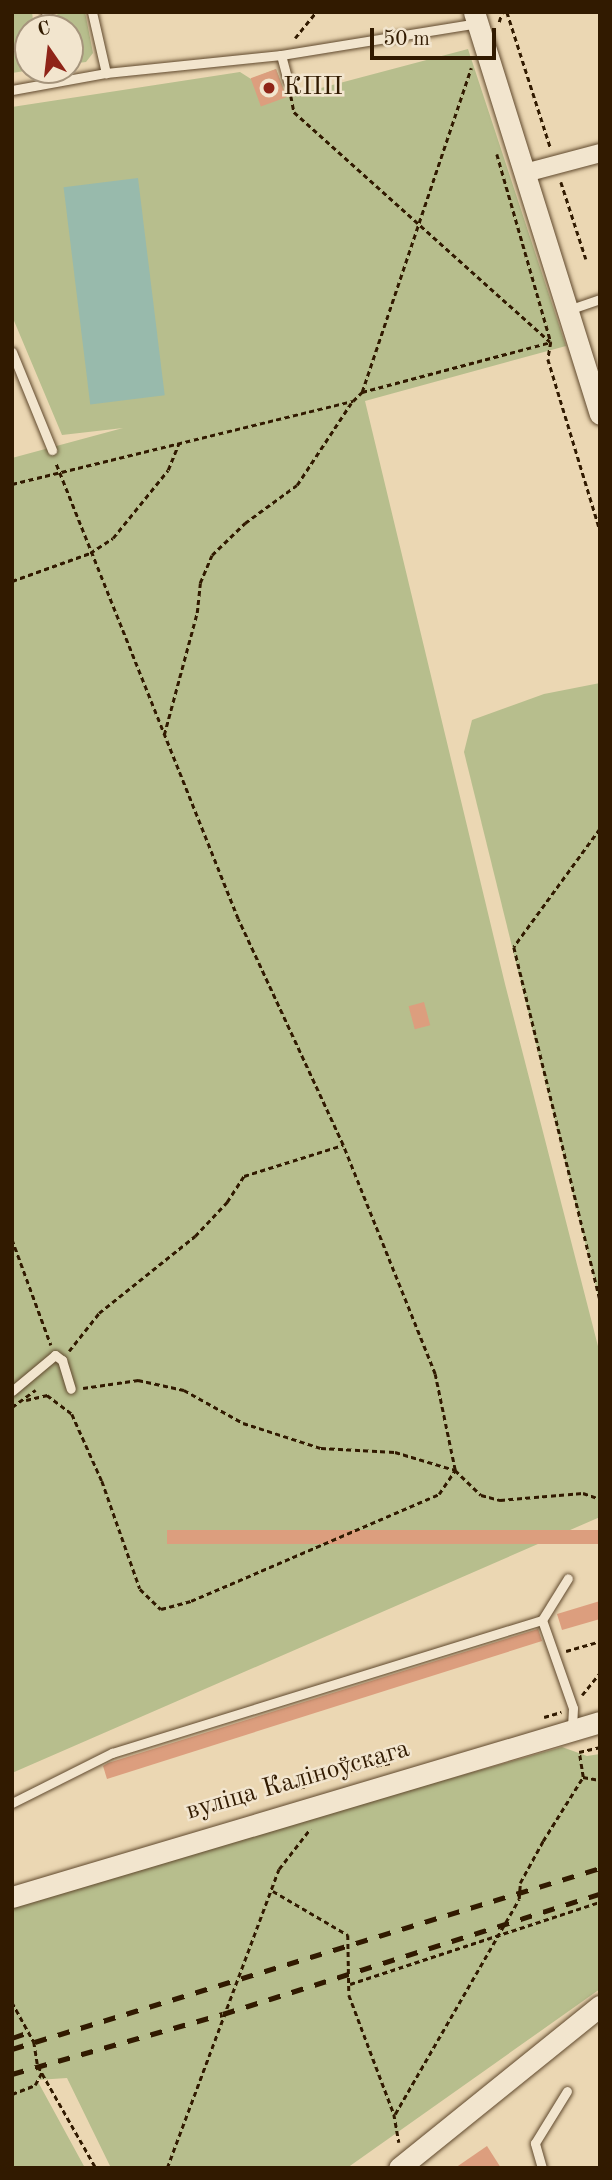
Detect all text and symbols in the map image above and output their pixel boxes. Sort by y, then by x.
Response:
north arrow [14,14,84,84]
scale bar [374,14,500,58]
text: С [36,19,53,41]
text: 50 m [383,29,430,50]
place label: КПП [283,72,343,104]
marker: КПП [261,80,277,96]
street label: вуліца Каліноўскага [183,1734,413,1828]

